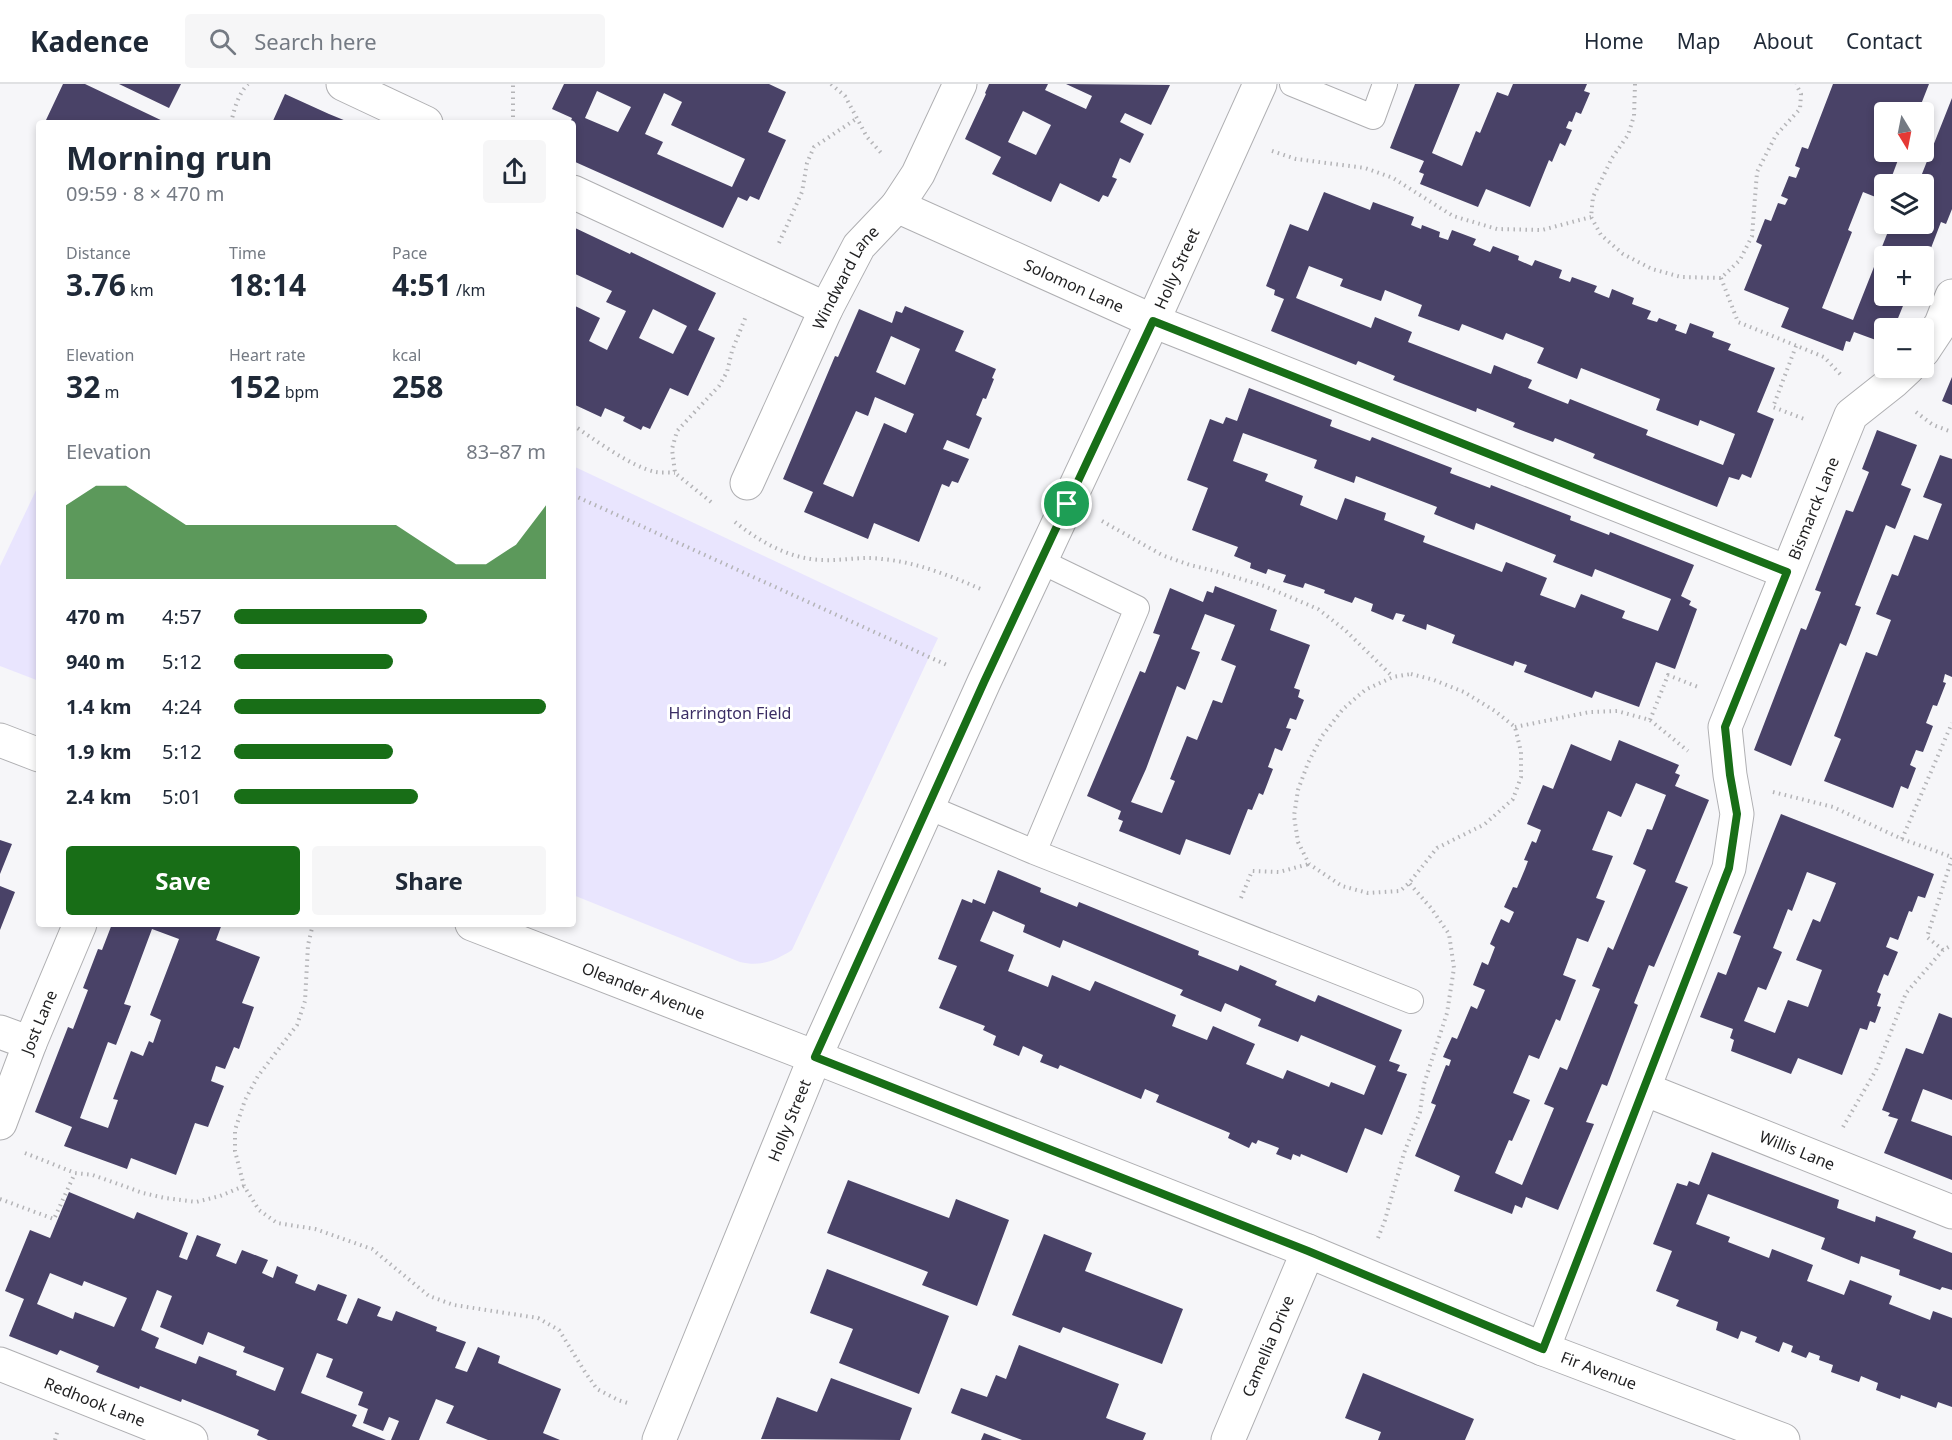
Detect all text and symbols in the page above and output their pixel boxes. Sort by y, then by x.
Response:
search box [185,14,605,68]
text: Kadence [30,22,149,60]
icon: search [206,25,239,58]
text: Search here [254,26,377,56]
text: Home [1584,27,1644,55]
text: Map [1677,27,1720,55]
text: About [1753,27,1813,55]
text: Contact [1846,27,1922,55]
north arrow [1874,102,1934,162]
map controls [1874,102,1934,378]
text: Morning run [66,135,272,180]
button: share [483,140,546,203]
button: layers [1874,174,1934,234]
text: 09:59 · 8 × 470 m [66,180,224,207]
street label: Windward Lane [807,221,884,333]
street label: Holly Street [1149,224,1205,313]
text: Distance [66,242,131,264]
text: Time [229,242,266,264]
text: Pace [392,242,427,264]
button: + [1874,246,1934,306]
street label: Solomon Lane [1021,253,1127,318]
text: 3.76 [66,264,126,305]
text: 18:14 [229,264,306,305]
text: 4:51 [392,264,452,305]
text: km [126,279,154,301]
text: /km [452,279,486,301]
button: − [1874,318,1934,378]
text: Elevation [66,344,134,366]
text: Heart rate [229,344,305,366]
text: kcal [392,344,421,366]
text: 32 [66,366,100,407]
text: 152 [229,366,280,407]
text: 258 [392,366,443,407]
text: m [100,381,119,403]
text: bpm [280,381,319,403]
text: Elevation [66,438,151,465]
text: 83–87 m [466,438,546,465]
street label: Bismarck Lane [1783,454,1844,563]
pin [1041,478,1092,529]
icon: arrive [1050,487,1083,520]
text: 470 m [66,603,125,630]
text: 4:57 [162,603,202,630]
text: 940 m [66,648,125,675]
text: 5:12 [162,648,202,675]
text: 1.4 km [66,693,132,720]
text: 4:24 [162,693,202,720]
park label: Harrington Field [669,702,791,724]
text: 1.9 km [66,738,132,765]
text: 5:12 [162,738,202,765]
text: 2.4 km [66,783,132,810]
text: 5:01 [162,783,202,810]
button: Save [66,846,300,915]
button: Share [312,846,546,915]
street label: Oleander Avenue [579,957,708,1024]
street label: Jost Lane [15,987,62,1059]
street label: Holly Street [763,1076,816,1165]
street label: Willis Lane [1756,1125,1838,1175]
street label: Camellia Drive [1237,1292,1299,1400]
street label: Fir Avenue [1558,1346,1640,1395]
street label: Redhook Lane [41,1372,149,1432]

